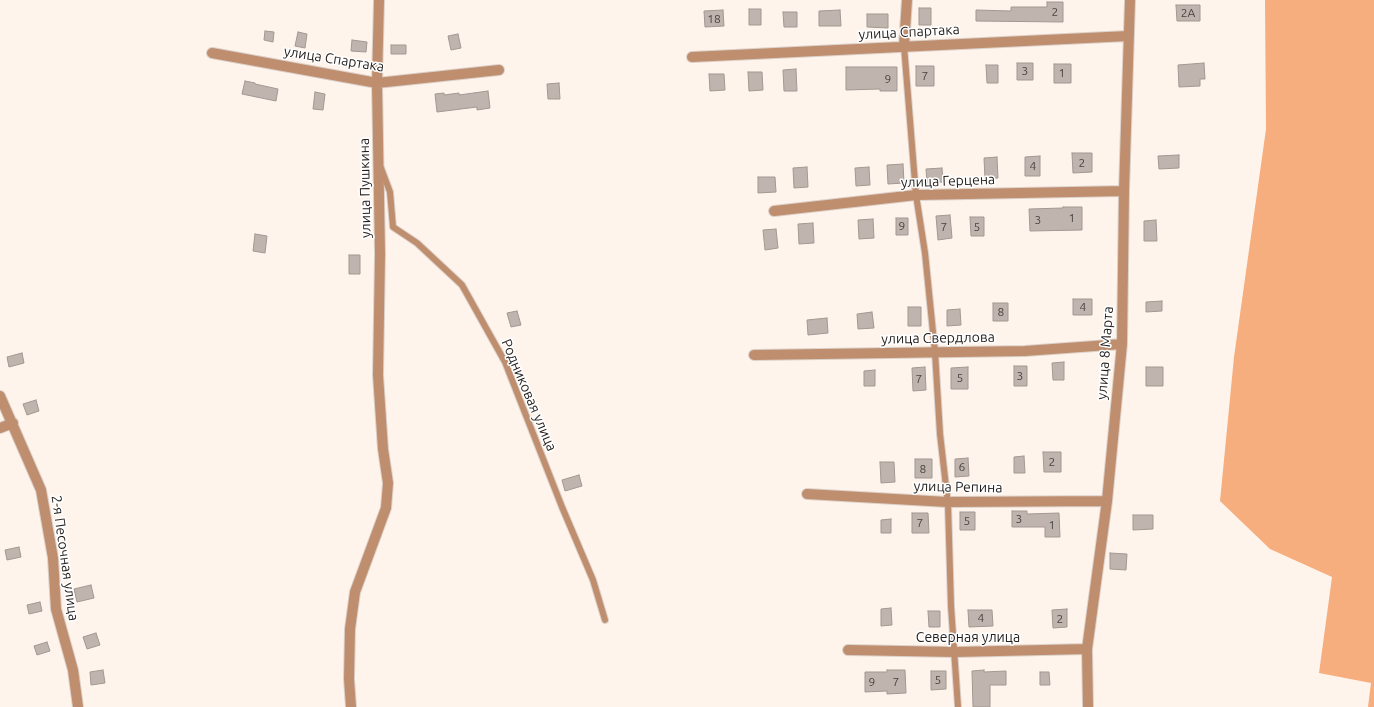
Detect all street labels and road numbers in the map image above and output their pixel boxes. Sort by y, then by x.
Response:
street label: улица Спартака [858,21,960,43]
street label: улица Спартака [283,43,385,75]
street label: улица Пушкина [356,138,374,238]
street label: улица Герцена [901,171,995,191]
street label: улица 8 Марта [1093,306,1117,400]
street label: улица Свердлова [881,329,995,347]
street label: Родниковая улица [498,336,560,454]
street label: улица Репина [913,478,1003,496]
street label: 2-я Песочная улица [48,494,82,622]
street label: Северная улица [916,629,1020,645]

